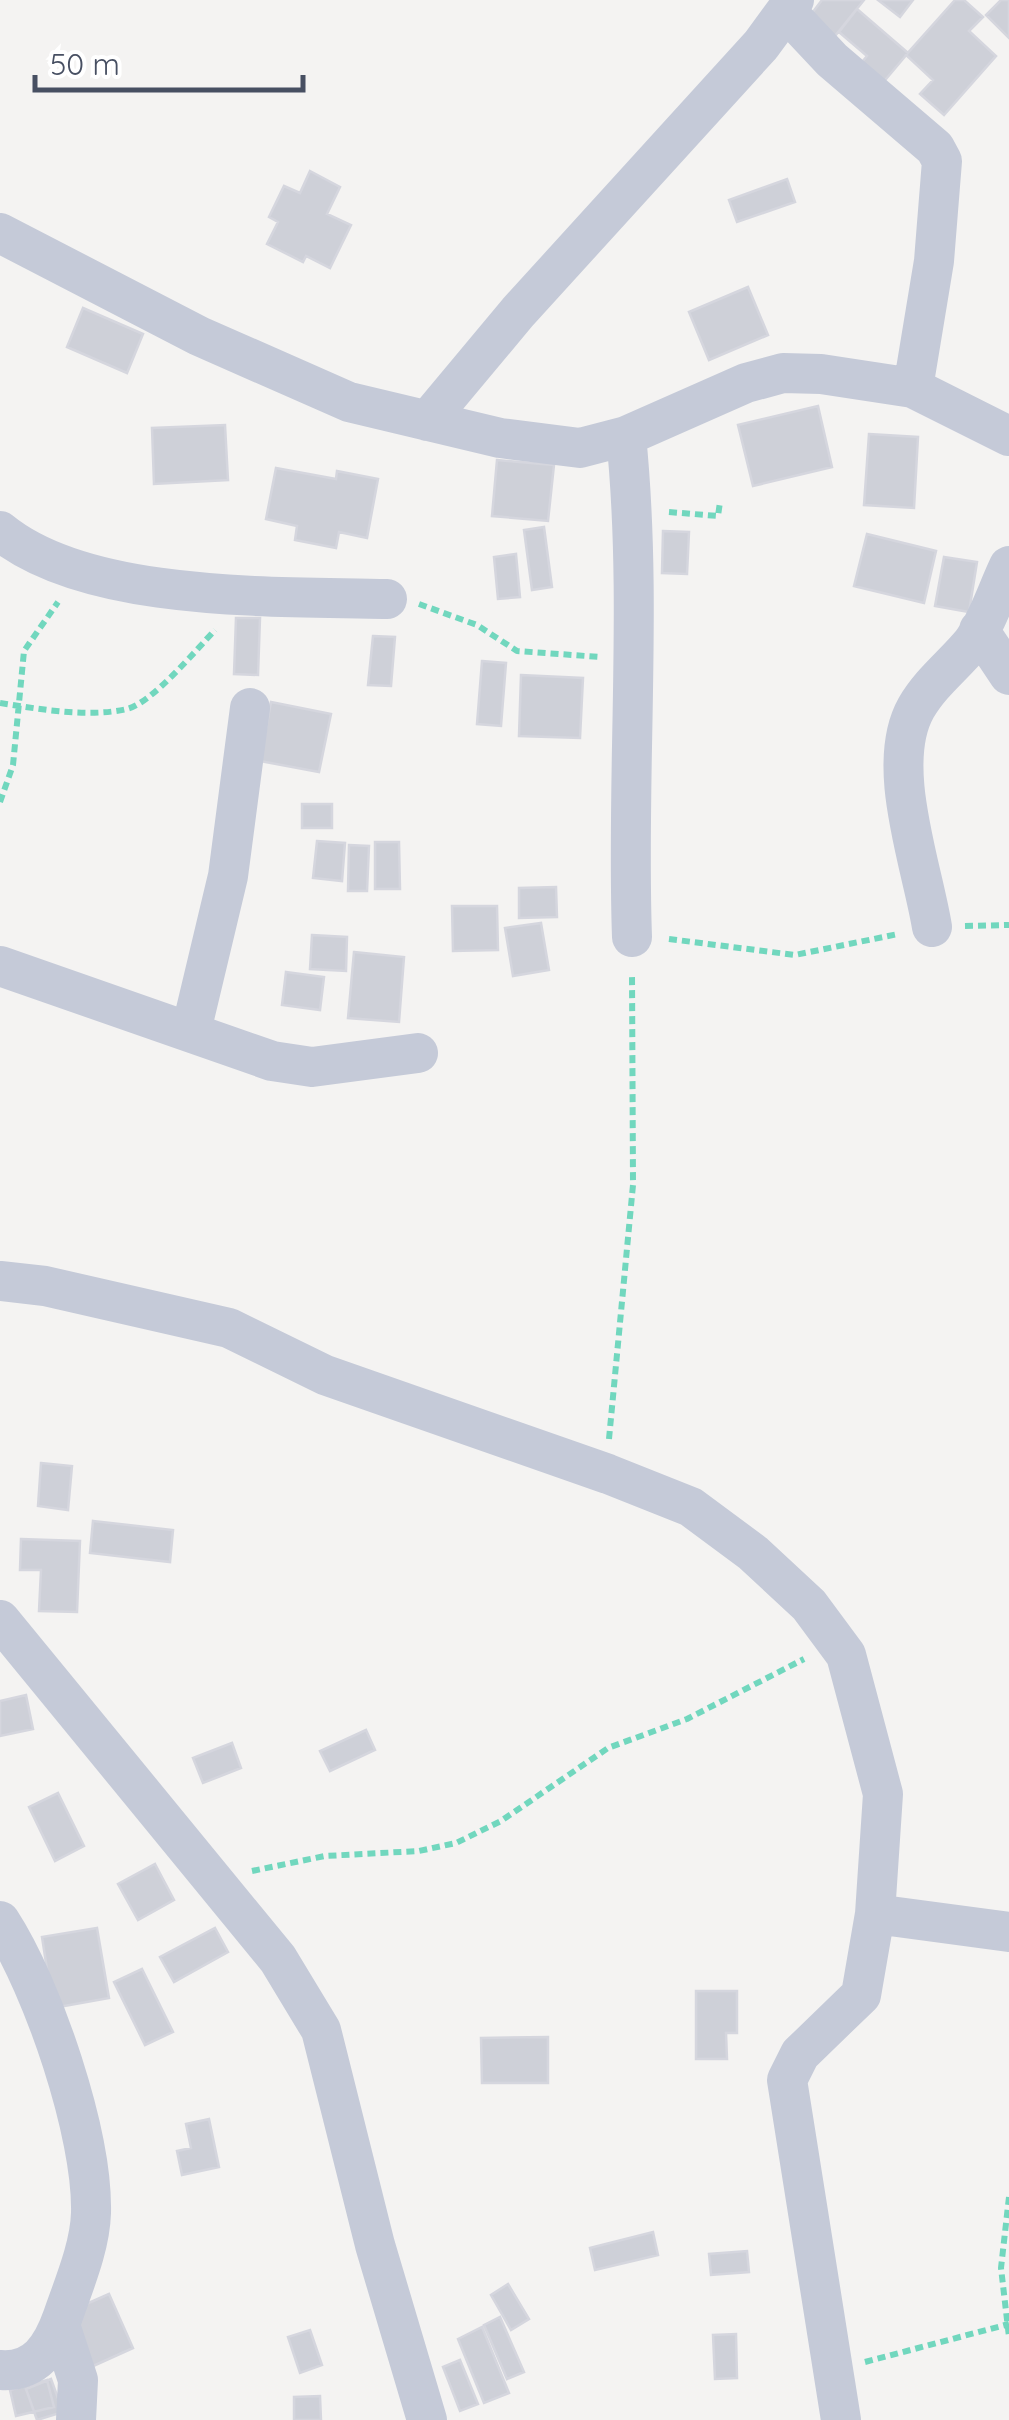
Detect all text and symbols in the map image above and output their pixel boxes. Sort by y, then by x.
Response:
scale bar [35,30,302,92]
text: 50 m [50,45,120,83]

